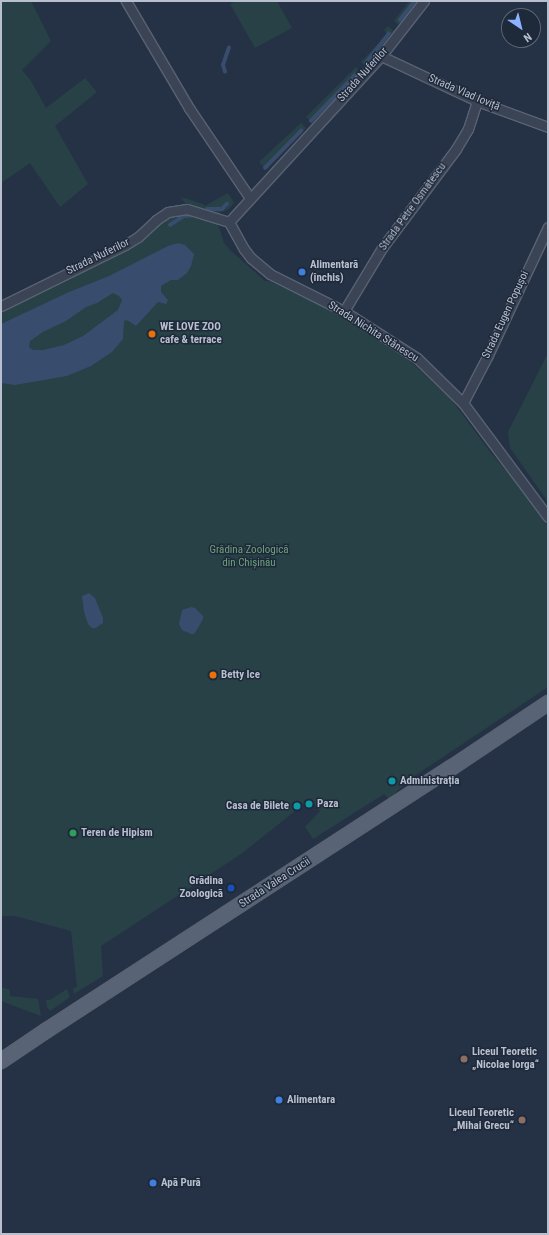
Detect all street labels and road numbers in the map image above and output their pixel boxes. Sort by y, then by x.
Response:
street label: Strada Nuferilor [335,45,391,105]
street label: Strada Vlad Ioviță [426,72,502,114]
street label: Strada Petre Osmătescu [377,161,449,253]
street label: Strada Nuferilor [64,236,132,278]
street label: Strada Eugen Popușoi [480,269,532,361]
street label: Strada Nichita Stănescu [325,299,421,365]
street label: Strada Valea Crucii [237,855,313,911]

